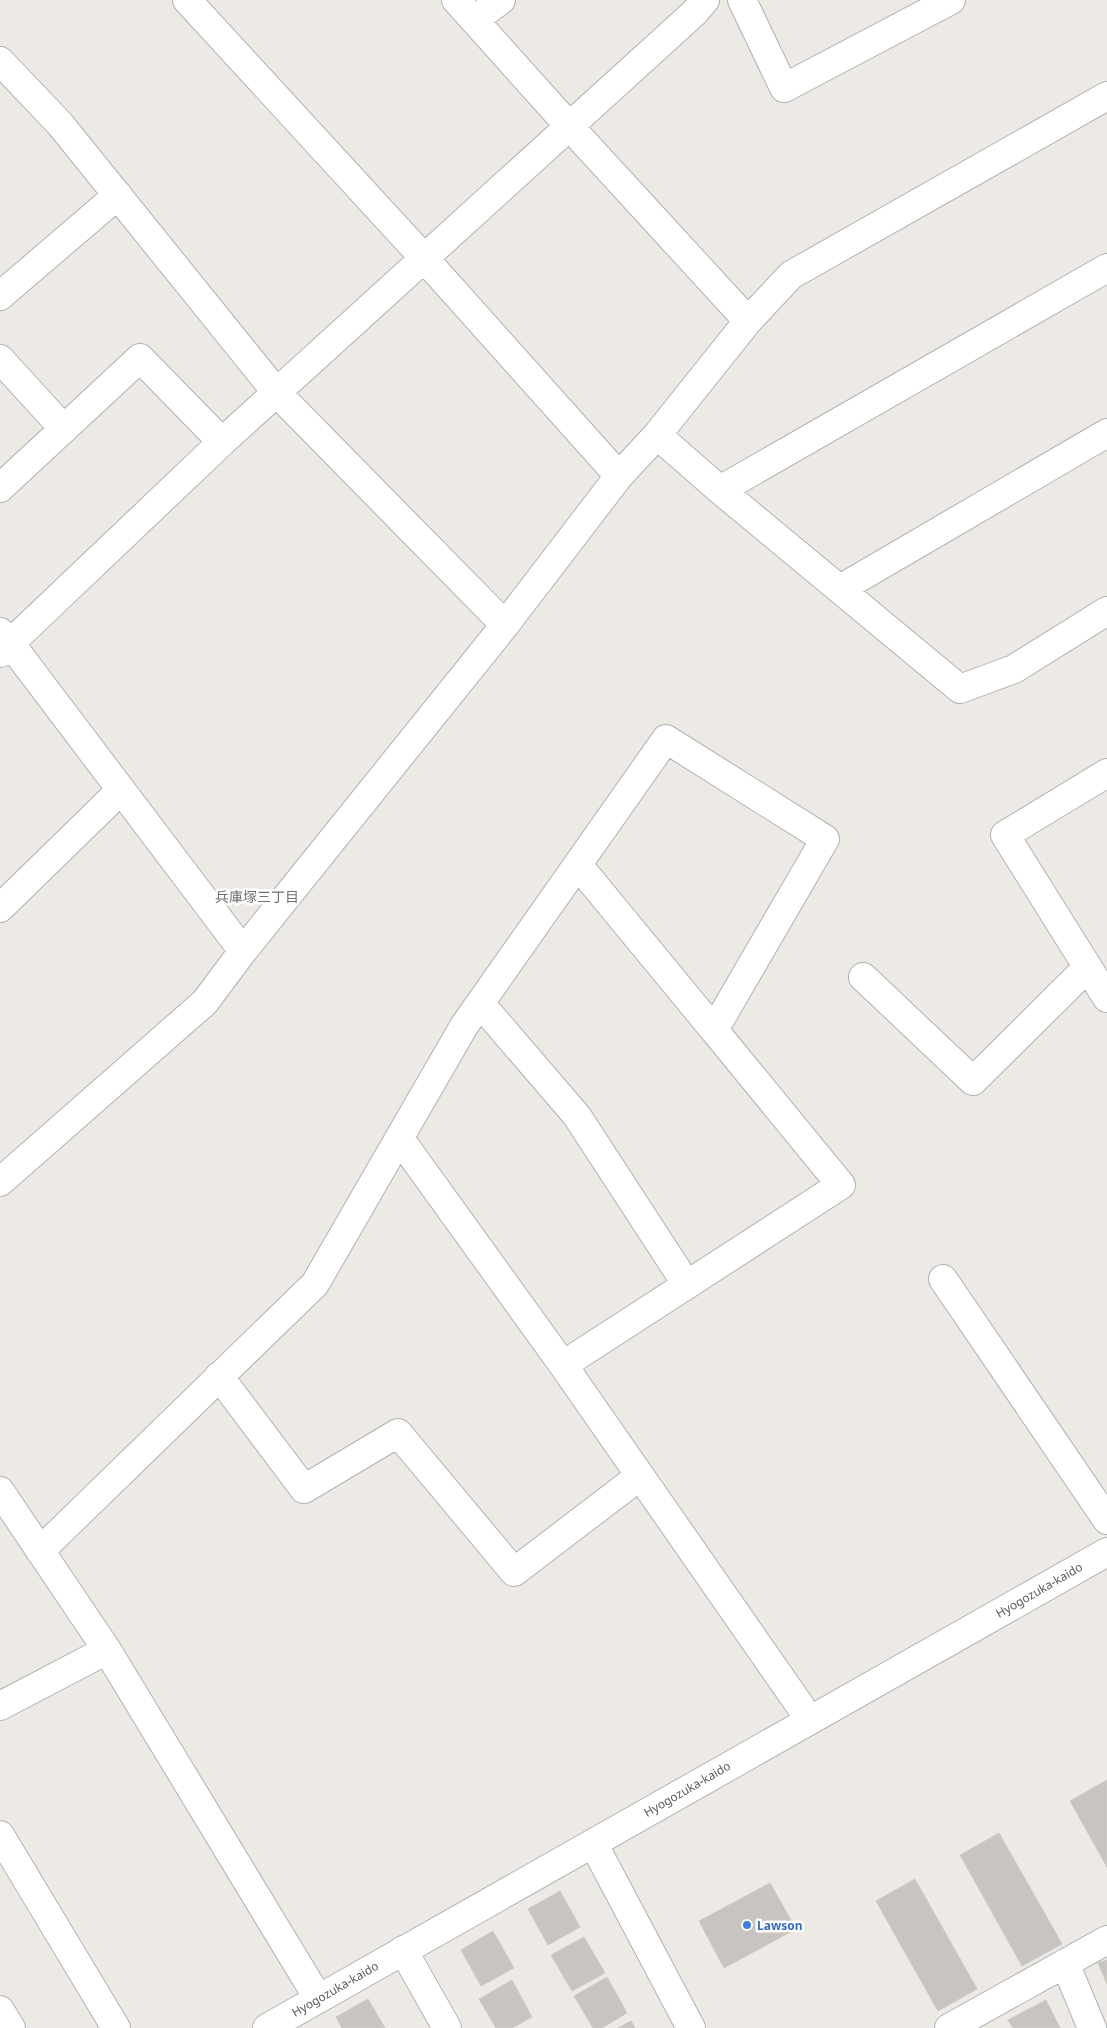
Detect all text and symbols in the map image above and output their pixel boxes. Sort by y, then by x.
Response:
district label: 兵庫塚三丁目 [215,887,299,906]
street label: Hyogozuka-kaido [992,1558,1086,1622]
street label: Hyogozuka-kaido [640,1757,734,1821]
place label: Lawson [757,1917,803,1934]
marker: Lawson [741,1919,753,1931]
street label: Hyogozuka-kaido [288,1957,382,2021]

